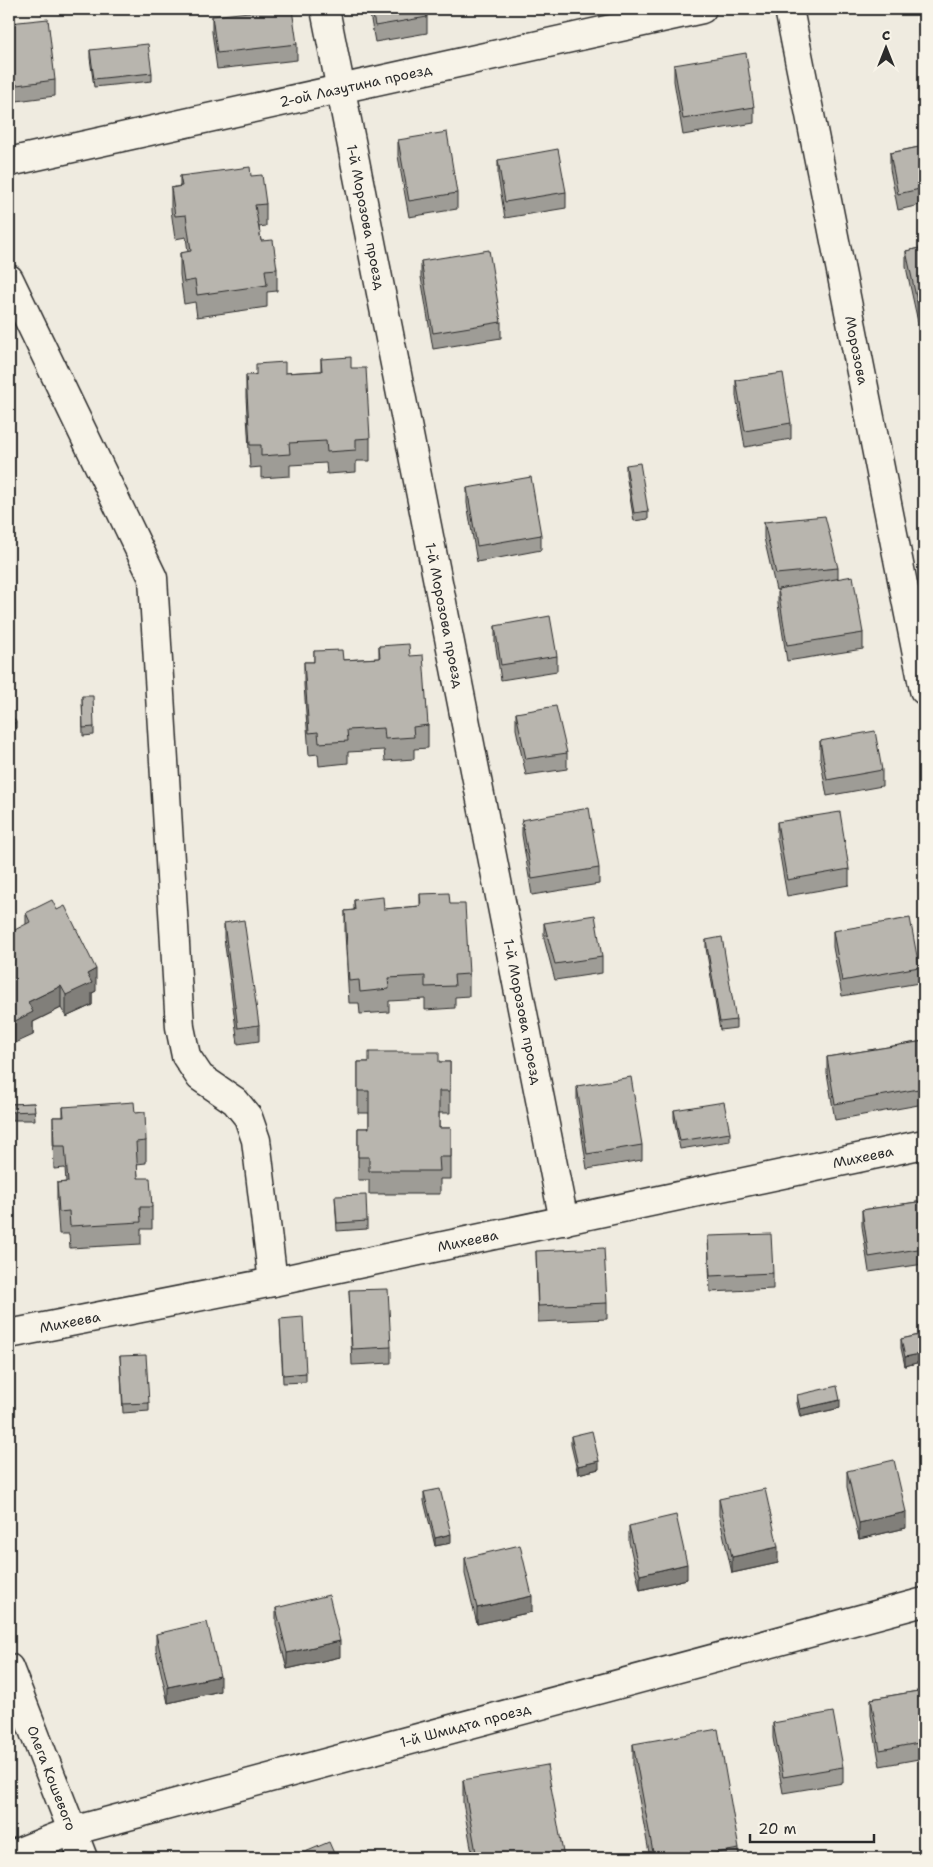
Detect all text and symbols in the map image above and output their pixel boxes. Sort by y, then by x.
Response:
north arrow [860,22,910,72]
text: С [882,26,890,44]
street label: 2-ой Лазутина проезд [278,60,434,111]
street label: 1-й Морозова проезд [343,143,389,291]
street label: Морозова [841,314,872,387]
street label: 1-й Морозова проезд [421,541,468,690]
street label: 1-й Морозова проезд [500,937,546,1086]
street label: Михеева [831,1142,895,1172]
street label: Михеева [436,1225,500,1256]
street label: Михеева [38,1307,102,1337]
street label: 1-й Шмидта проезд [398,1699,533,1751]
street label: Олега Кошевого [23,1723,80,1833]
scale bar [750,1812,874,1844]
text: 20 m [758,1819,797,1839]

